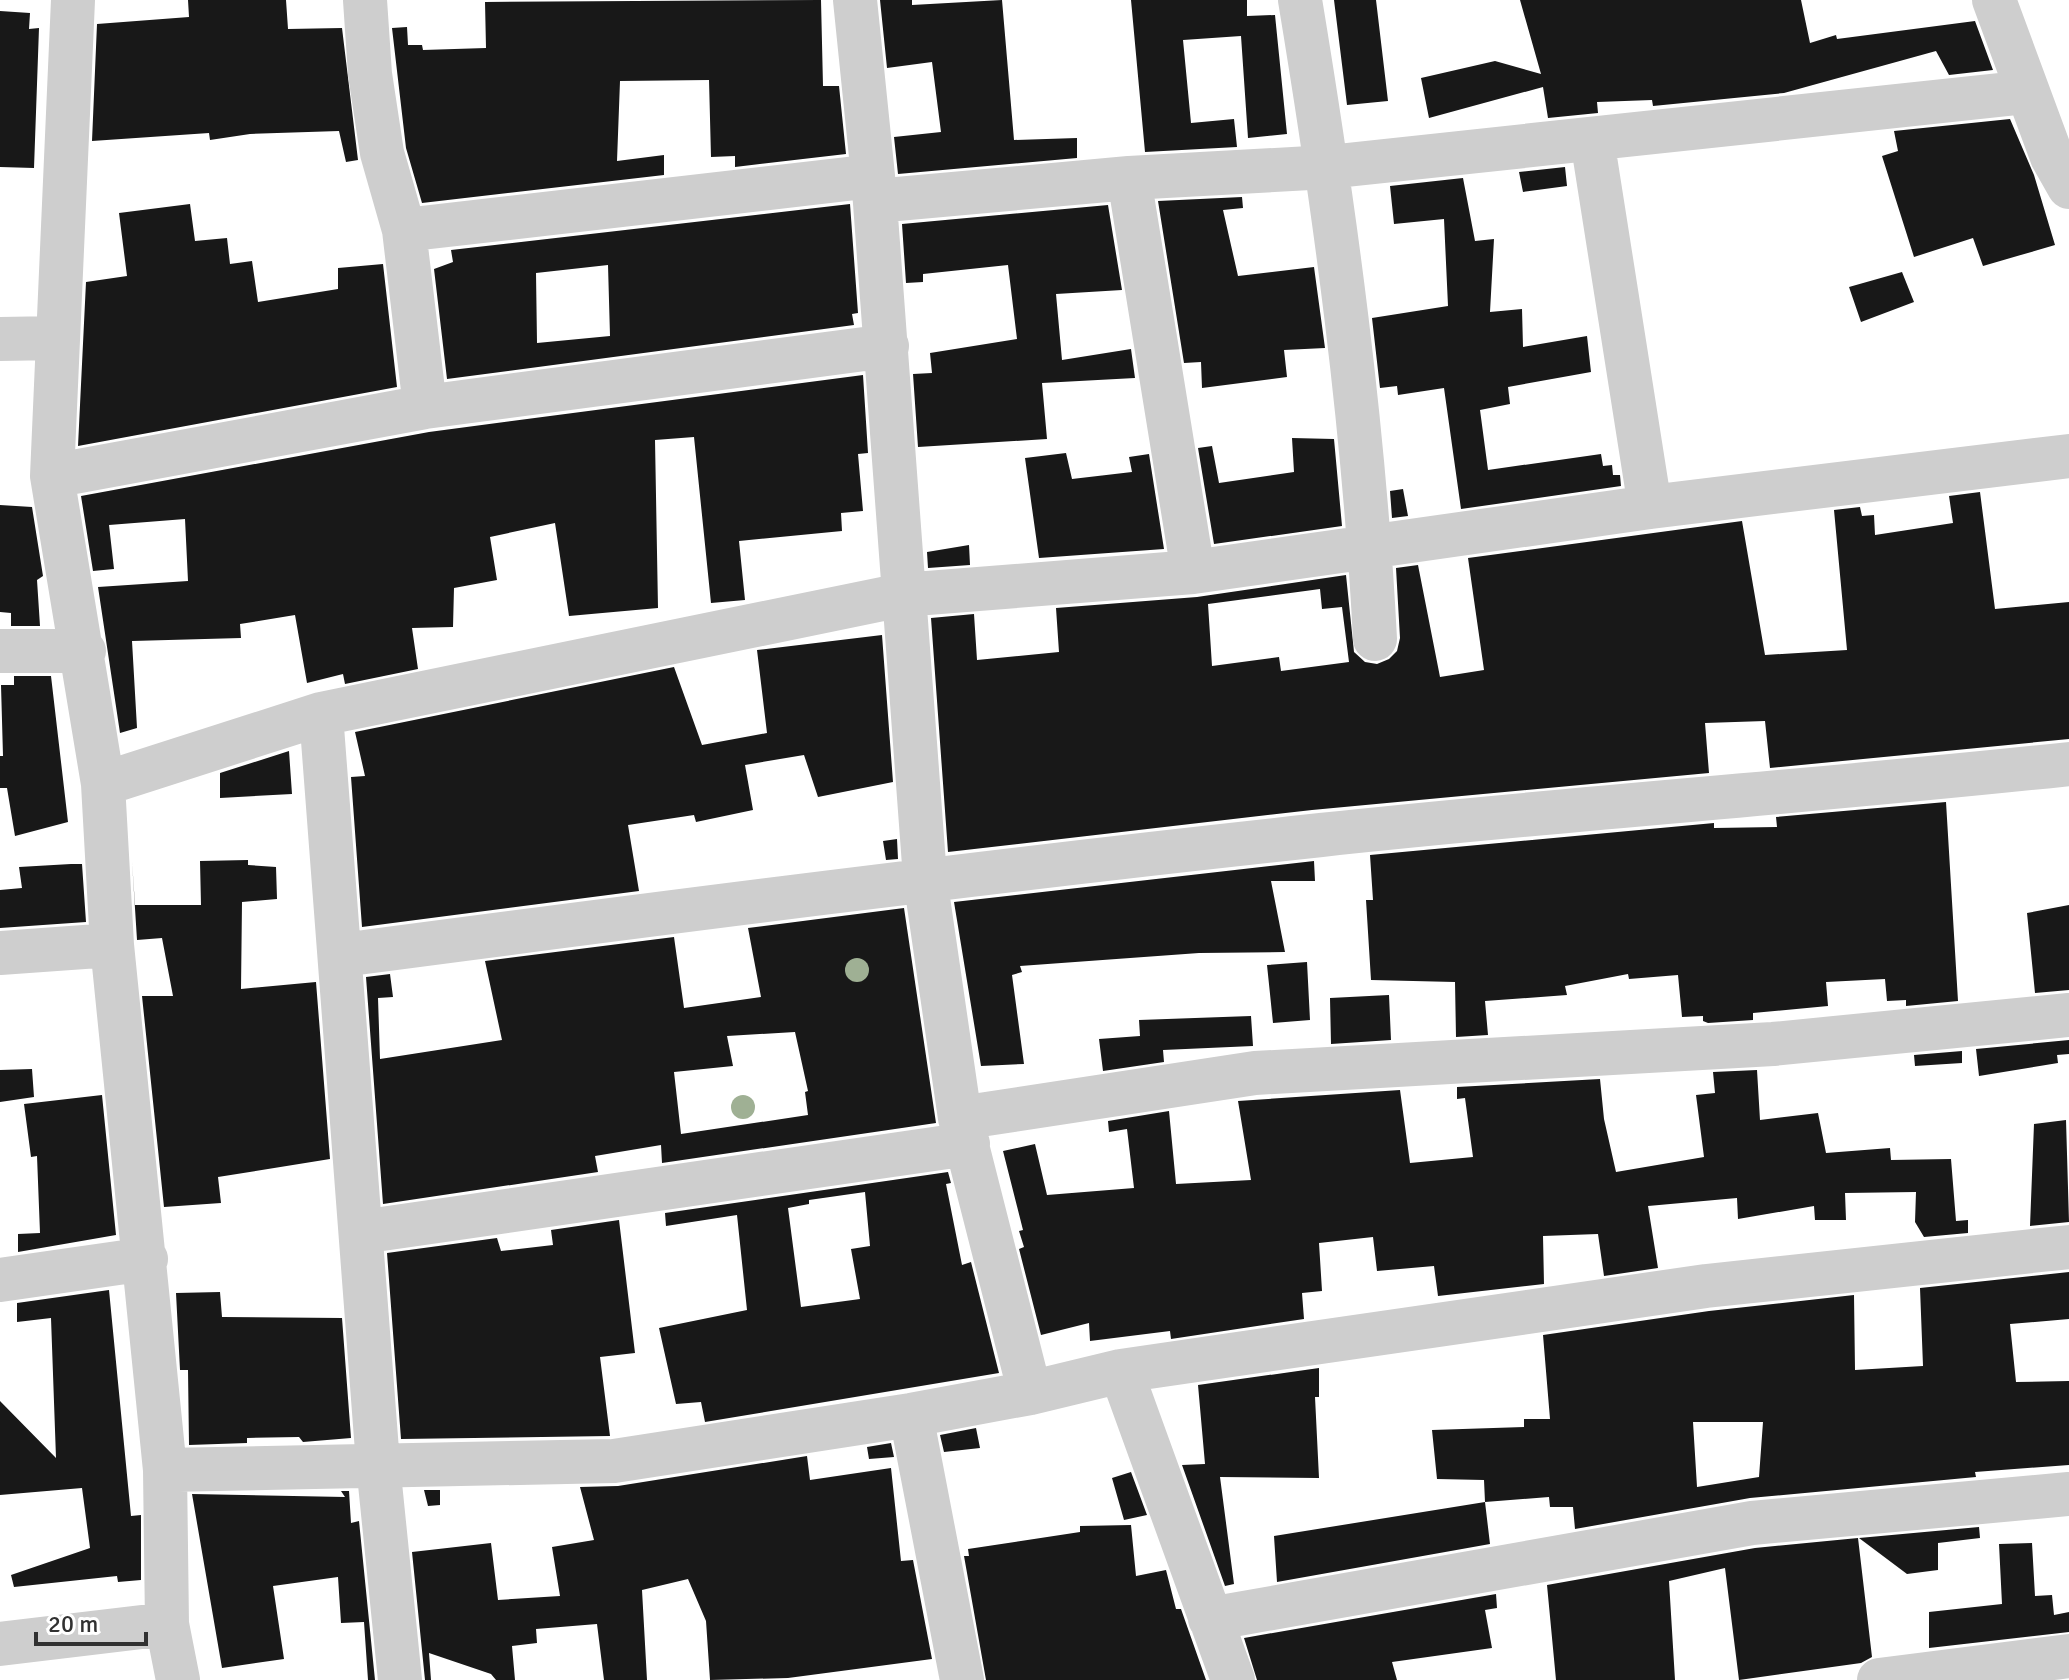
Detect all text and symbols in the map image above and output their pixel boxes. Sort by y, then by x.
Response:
scale bar [36,1596,146,1646]
text: 20 m [48,1609,98,1639]

